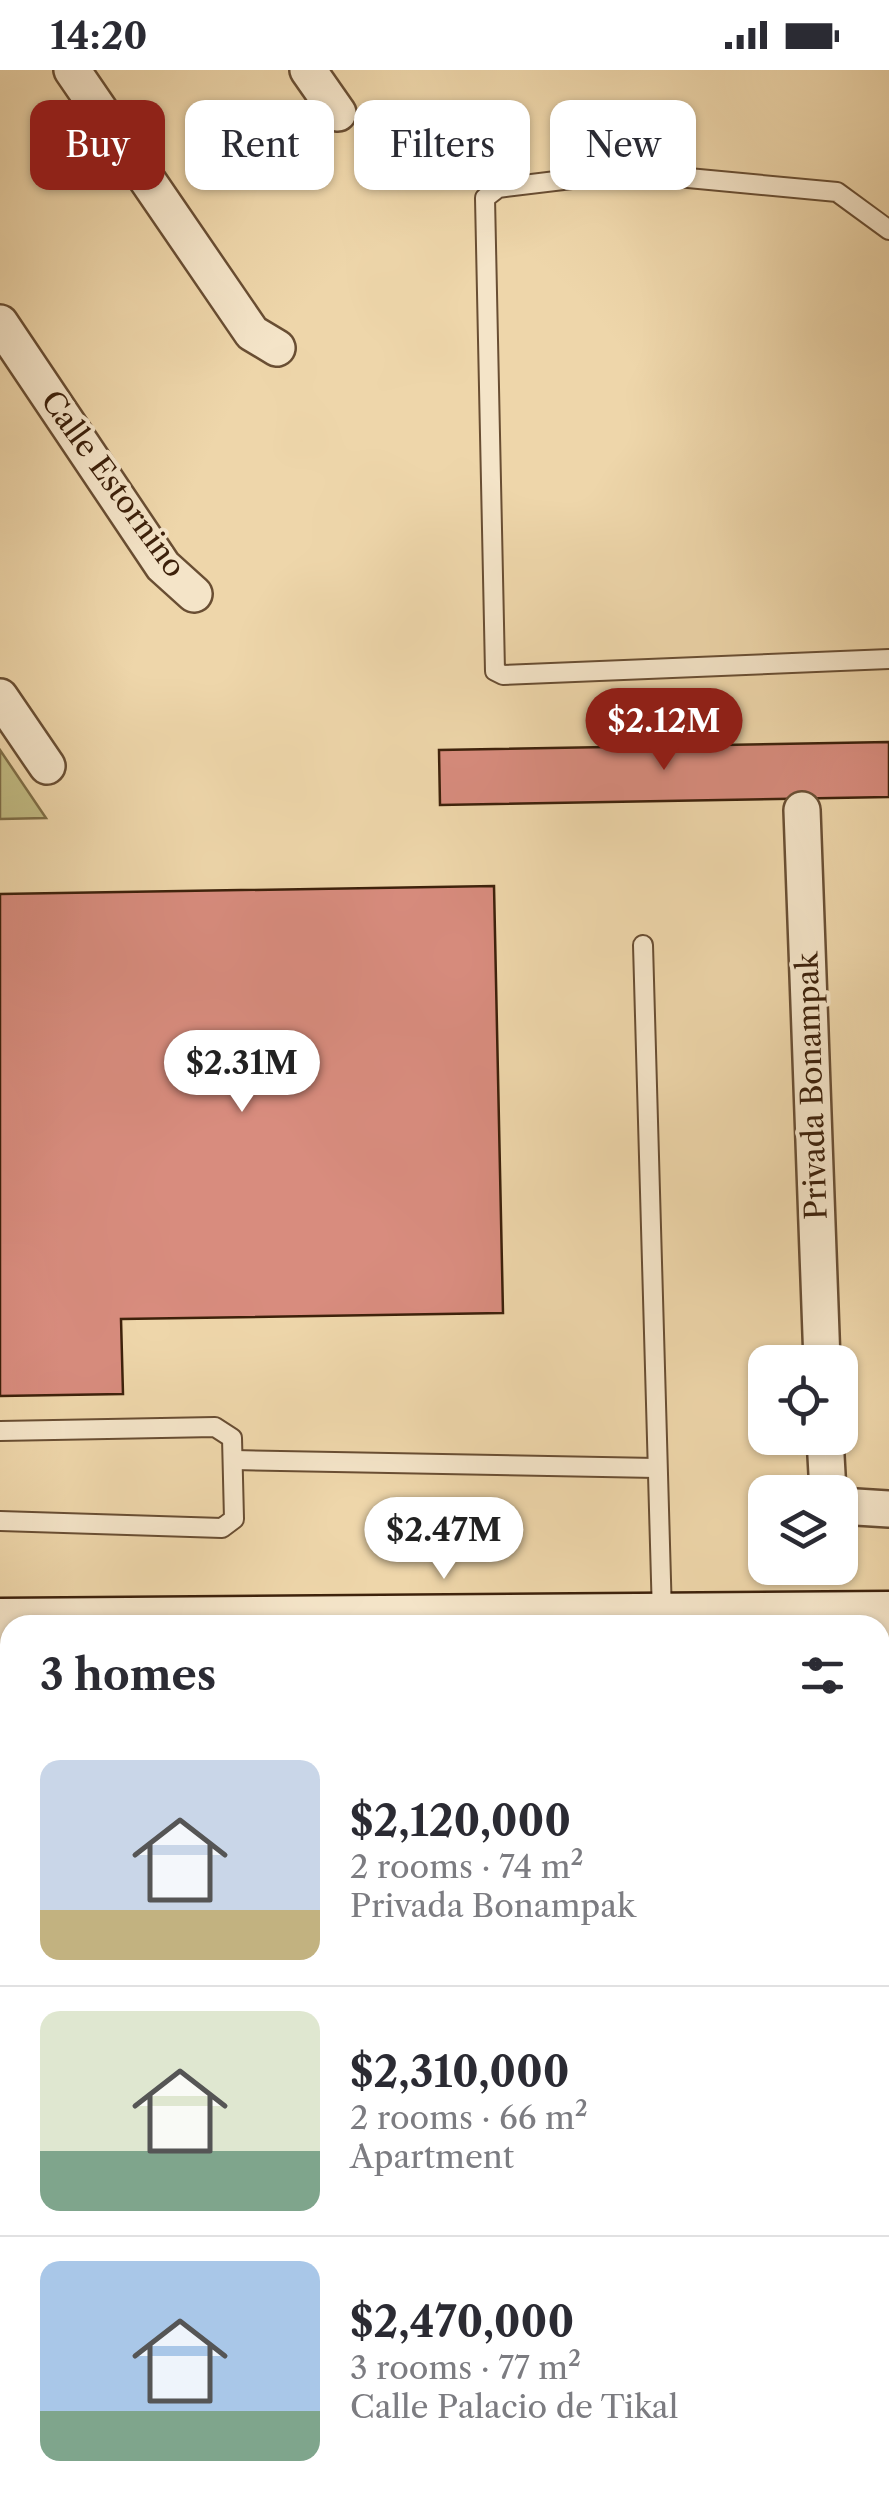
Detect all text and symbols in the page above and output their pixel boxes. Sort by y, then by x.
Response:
text: 14:20 [50,12,148,59]
chip: Buy [30,100,165,190]
chip: Rent [185,100,334,190]
chip: Filters [354,100,530,190]
chip: New [550,100,696,190]
street label: Calle Estornino [33,383,194,584]
pin: $2.12M [583,688,745,773]
text: $2.12M [608,701,720,740]
street label: Privada Bonampak [788,950,835,1220]
pin: $2.31M [161,1030,323,1115]
text: $2.31M [186,1043,298,1082]
map controls [748,1345,858,1585]
button: locate [748,1345,858,1455]
button: layers [748,1475,858,1585]
pin: $2.47M [363,1497,525,1582]
text: $2.47M [386,1510,502,1549]
icon: filters [795,1648,850,1703]
text: 3 homes [40,1649,216,1701]
text: $2,120,000 [350,1795,571,1847]
icon: home [120,1800,240,1920]
text: 2 rooms · 74 m² [350,1847,584,1886]
text: Privada Bonampak [350,1886,636,1925]
text: $2,310,000 [350,2046,570,2098]
icon: home [120,2051,240,2171]
text: 2 rooms · 66 m² [350,2098,588,2137]
text: Apartment [350,2137,514,2176]
text: $2,470,000 [350,2296,574,2348]
icon: home [120,2301,240,2421]
text: 3 rooms · 77 m² [350,2348,581,2387]
text: Calle Palacio de Tikal [350,2387,678,2426]

